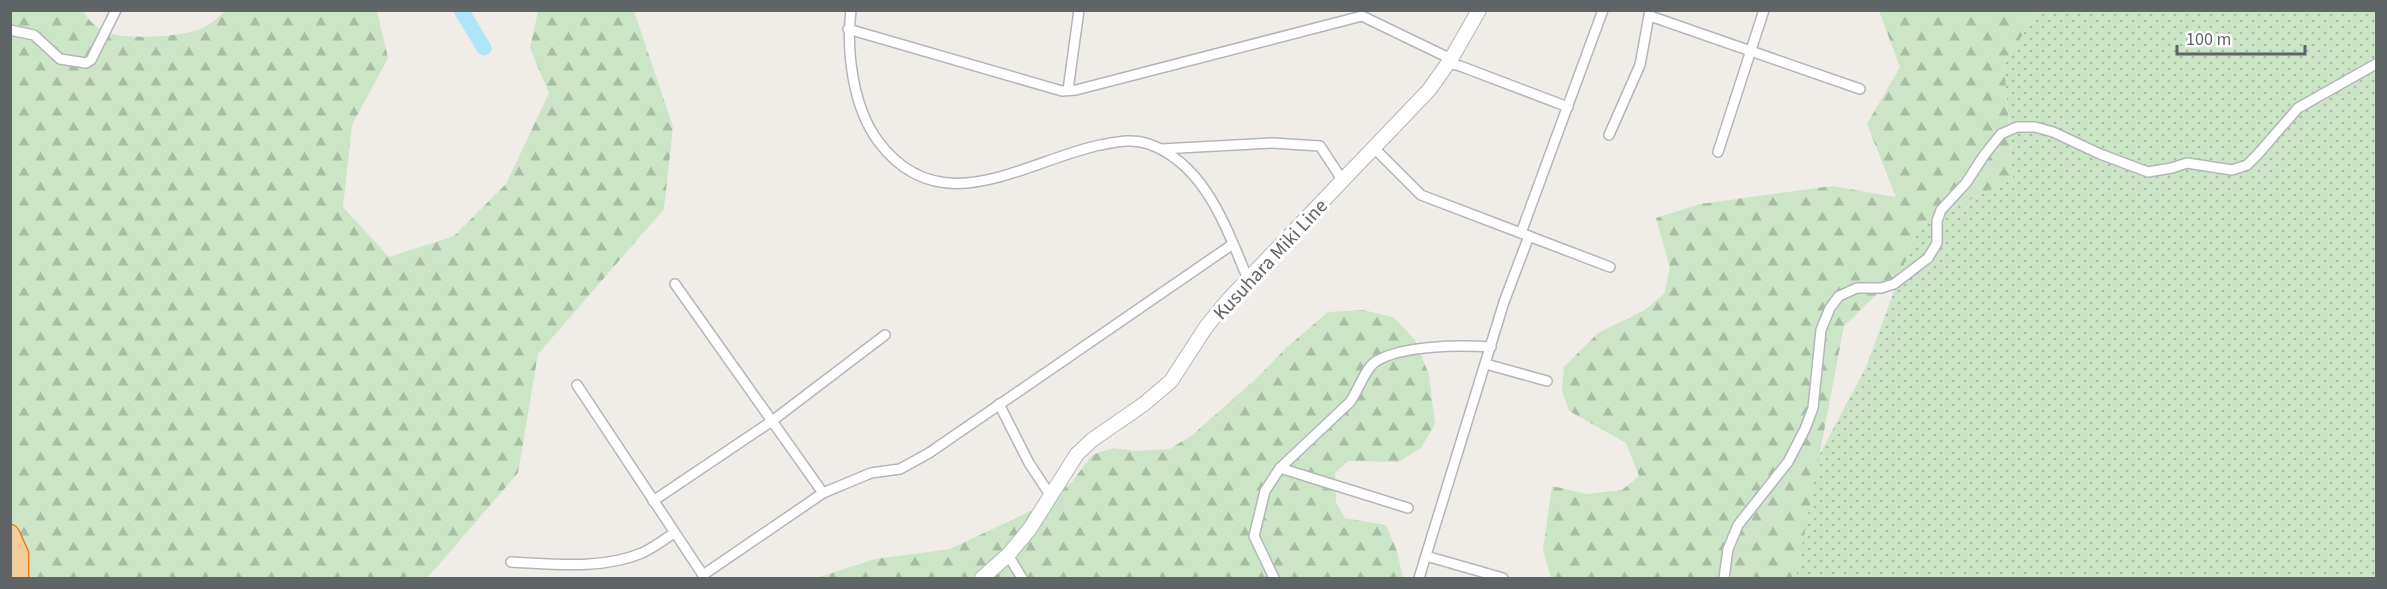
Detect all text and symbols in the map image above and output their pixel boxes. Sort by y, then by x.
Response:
scale bar [2177,18,2304,56]
text: 100 m [2186,27,2231,52]
street label: Kusuhara Miki Line [1207,193,1334,327]

